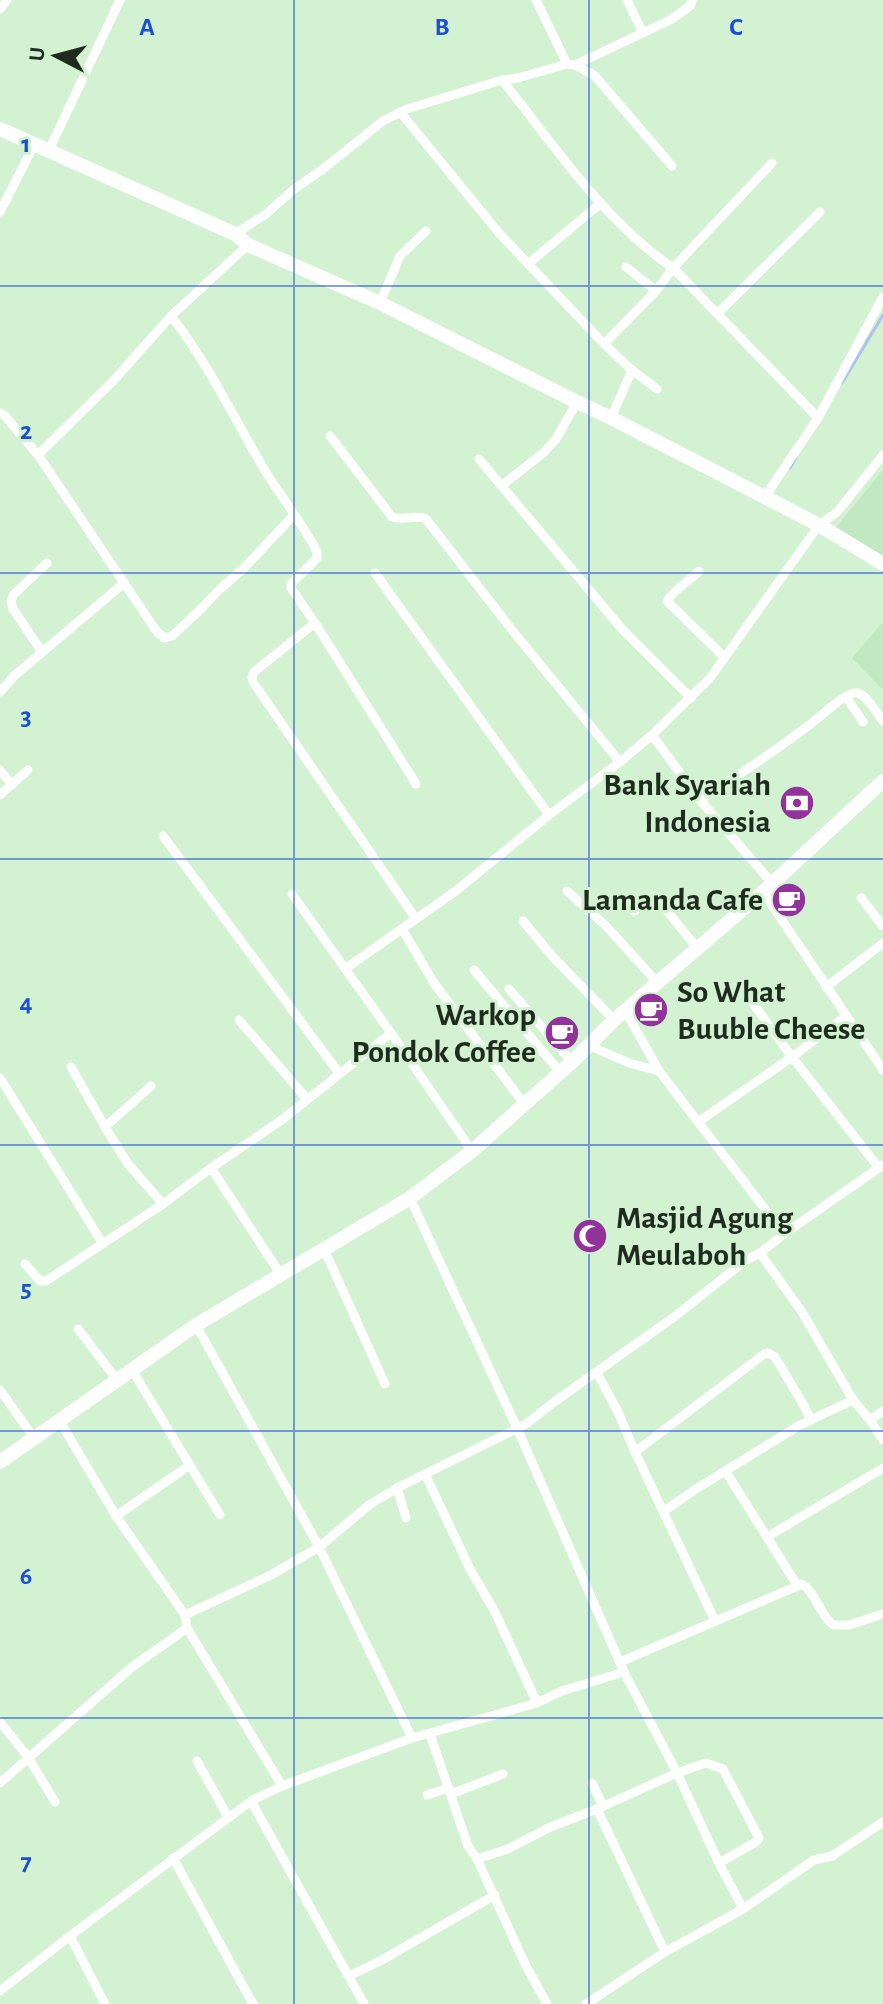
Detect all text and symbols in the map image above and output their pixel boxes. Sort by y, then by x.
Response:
text: A [139,14,155,40]
text: B [434,14,450,40]
text: C [729,14,743,40]
north arrow [16,16,96,96]
text: U [25,46,49,62]
text: 1 [21,131,31,157]
text: 2 [20,418,32,444]
text: 3 [20,704,32,730]
place label: Bank Syariah Indonesia [603,769,771,838]
bank icon: Bank Syariah Indonesia [778,784,816,822]
cafe icon: Lamanda Cafe [770,881,808,919]
place label: Lamanda Cafe [582,884,763,916]
place label: So What Buuble Cheese [677,976,865,1045]
text: 4 [19,990,33,1016]
cafe icon: So What Buuble Cheese [632,991,670,1029]
place label: Warkop Pondok Coffee [351,999,536,1068]
cafe icon: Warkop Pondok Coffee [543,1014,581,1052]
place label: Masjid Agung Meulaboh [616,1202,794,1271]
mosque icon: Masjid Agung Meulaboh [571,1217,609,1255]
text: 5 [20,1276,32,1302]
text: 6 [20,1563,32,1589]
text: 7 [20,1849,32,1875]

